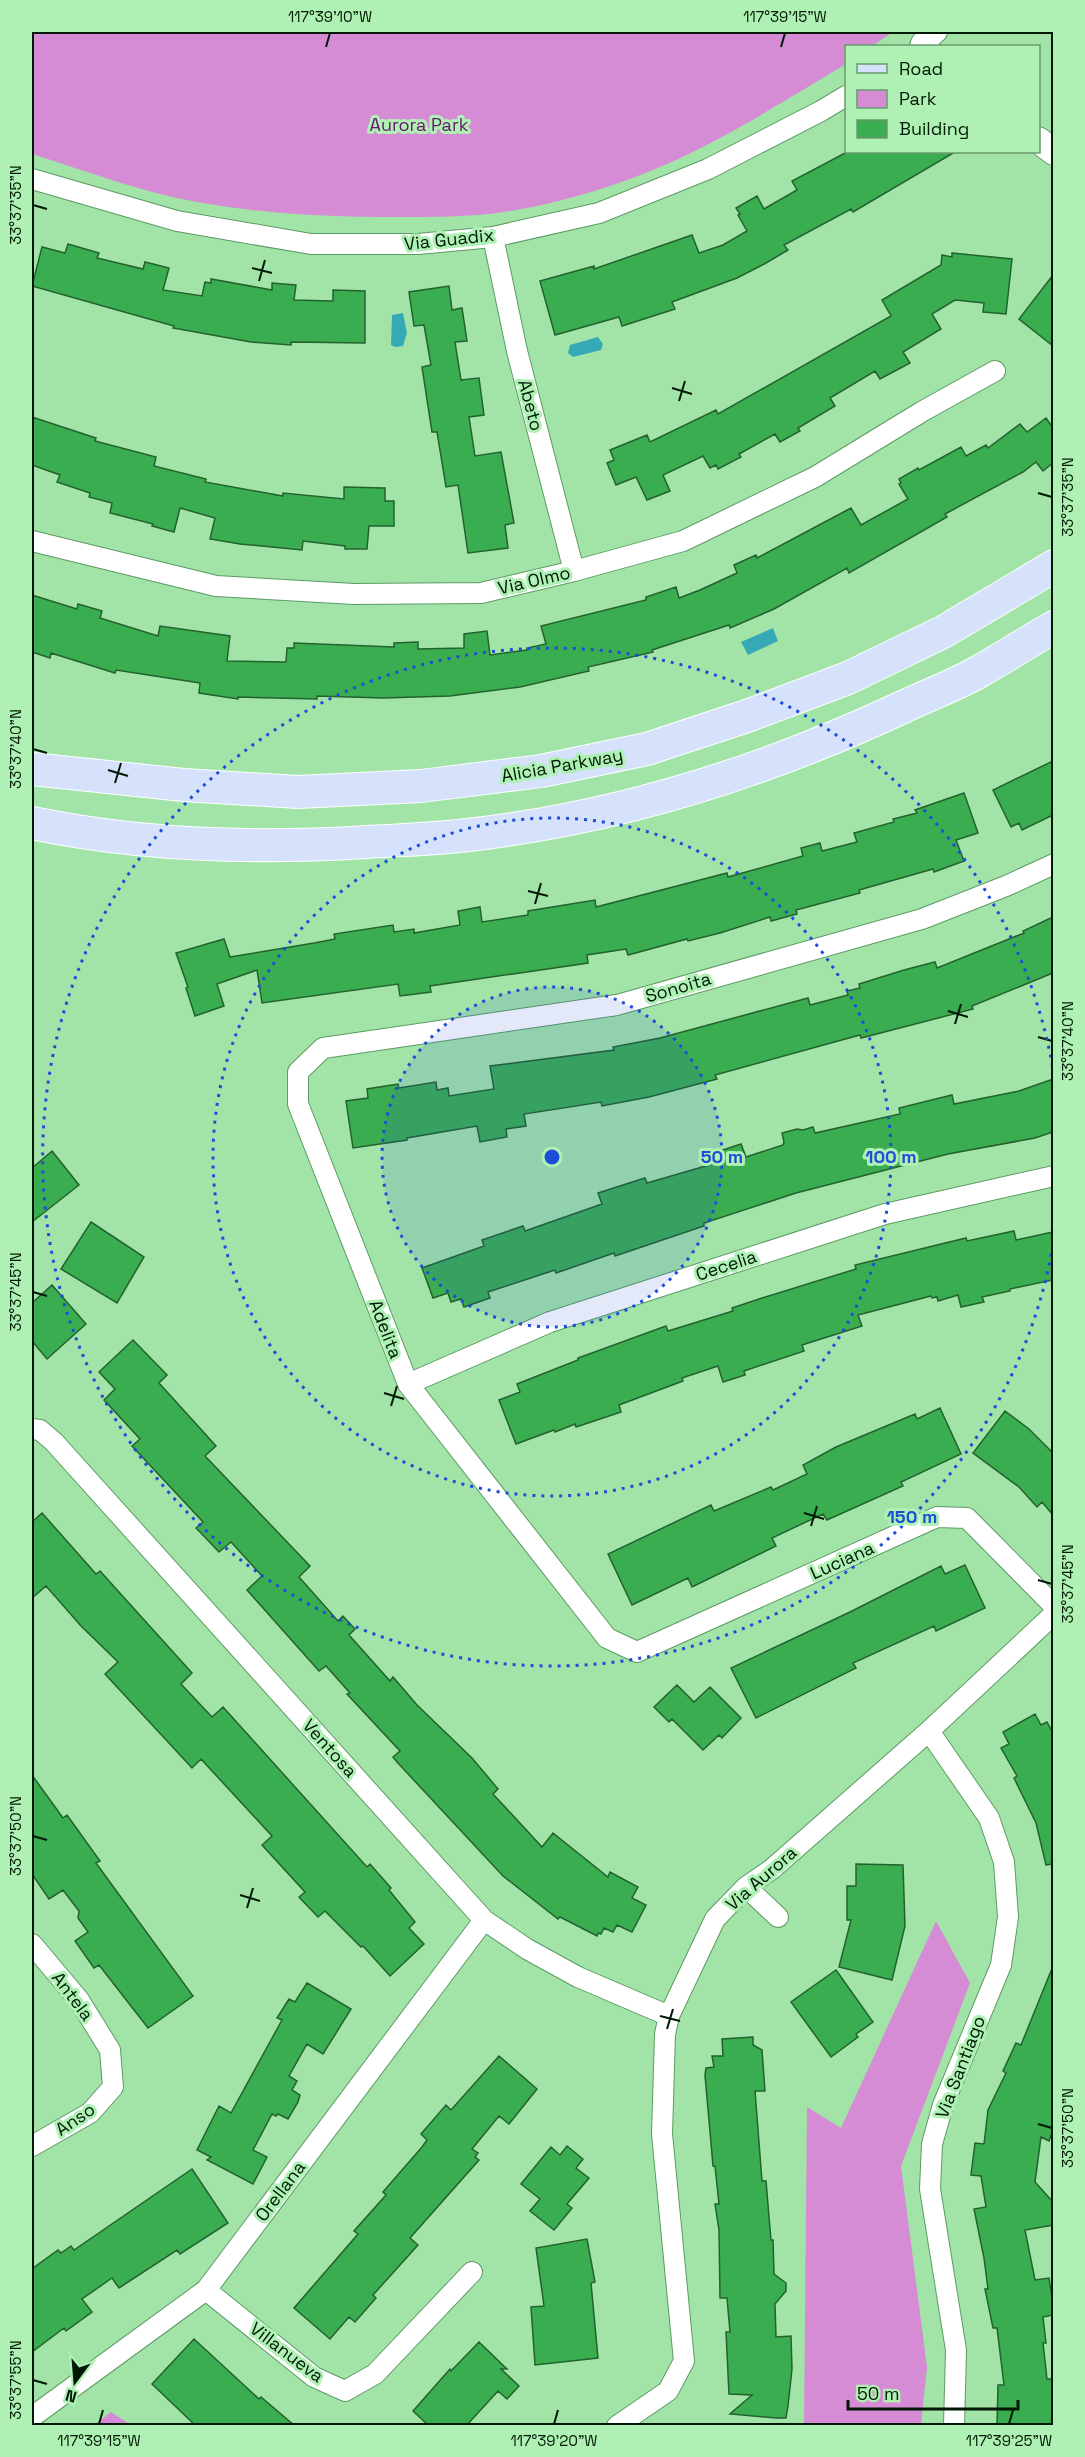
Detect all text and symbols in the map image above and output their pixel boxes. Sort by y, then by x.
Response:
text: 117°39'10"W [288,7,372,26]
text: 117°39'15"W [743,7,827,26]
legend [845,45,1040,153]
text: Road [899,57,943,80]
text: Park [899,87,937,110]
park label: Aurora Park [370,113,469,136]
text: Building [899,117,969,140]
text: 33°37'35"N [6,165,25,245]
street label: Via Guadix [403,223,495,255]
street label: Abeto [513,377,549,433]
text: 33°37'35"N [1058,457,1077,537]
street label: Via Olmo [496,561,572,599]
text: 33°37'40"N [6,709,25,789]
street label: Alicia Parkway [499,743,625,787]
street label: Sonoita [642,967,714,1007]
text: 33°37'40"N [1058,1001,1077,1081]
text: 50 m [701,1145,743,1168]
text: 100 m [865,1145,917,1168]
centre of rings [542,1147,562,1167]
street label: Cecelia [693,1244,759,1286]
text: 33°37'45"N [6,1252,25,1332]
street label: Adelita [364,1296,408,1362]
text: 150 m [887,1505,937,1528]
street label: Luciana [806,1536,878,1584]
text: 33°37'45"N [1058,1544,1077,1624]
street label: Ventosa [298,1714,362,1782]
text: 33°37'50"N [6,1796,25,1876]
street label: Via Aurora [721,1841,801,1915]
street label: Antela [47,1967,99,2025]
street label: Via Santiago [930,2012,990,2122]
text: 33°37'50"N [1058,2088,1077,2168]
street label: Anso [51,2097,99,2141]
street label: Orellana [250,2156,310,2226]
street label: Villanueva [245,2317,329,2387]
text: 33°37'55"N [6,2340,25,2420]
north arrow [45,2352,105,2412]
scale bar [848,2373,1018,2411]
text: 50 m [857,2382,899,2405]
text: N [63,2384,79,2408]
text: 117°39'15"W [57,2431,141,2450]
text: 117°39'20"W [511,2431,597,2450]
text: 117°39'25"W [966,2431,1052,2450]

